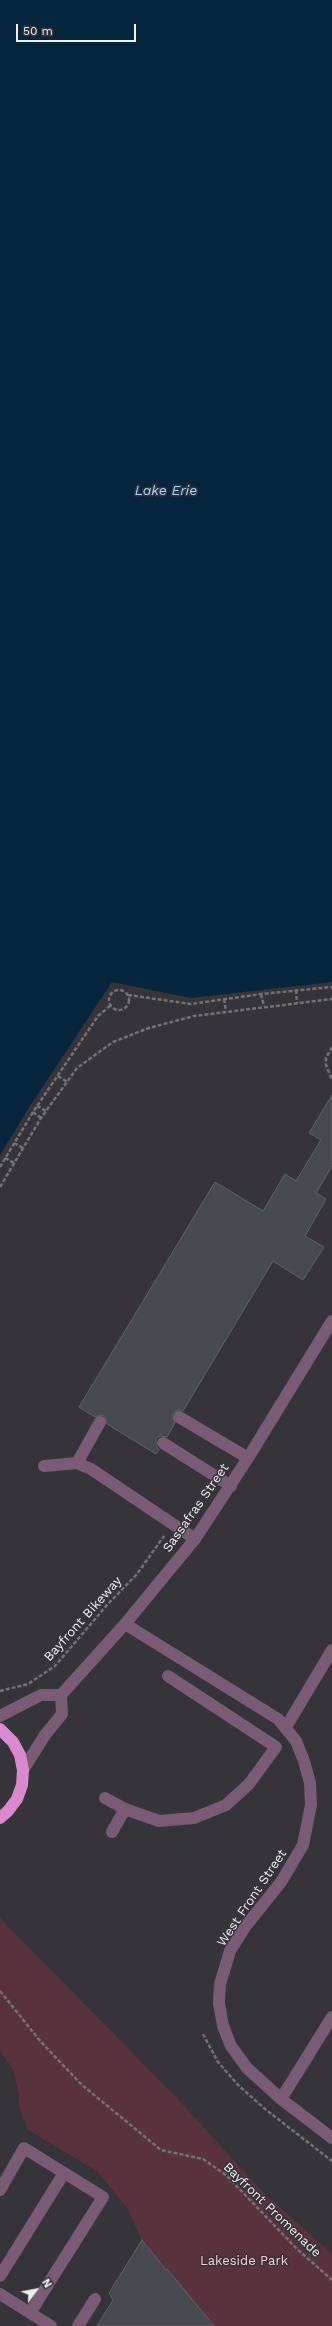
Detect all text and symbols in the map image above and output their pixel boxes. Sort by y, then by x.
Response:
scale bar [18,16,138,42]
text: 50 m [23,24,53,38]
water label: Lake Erie [135,483,197,499]
street label: Sassafras Street [160,1461,232,1555]
street label: Bayfront Bikeway [41,1573,125,1665]
street label: West Front Street [214,1847,290,1949]
street label: Bayfront Promenade [220,2159,324,2261]
park label: Lakeside Park [200,2253,288,2269]
north arrow [16,2270,56,2310]
text: N [39,2276,54,2290]

